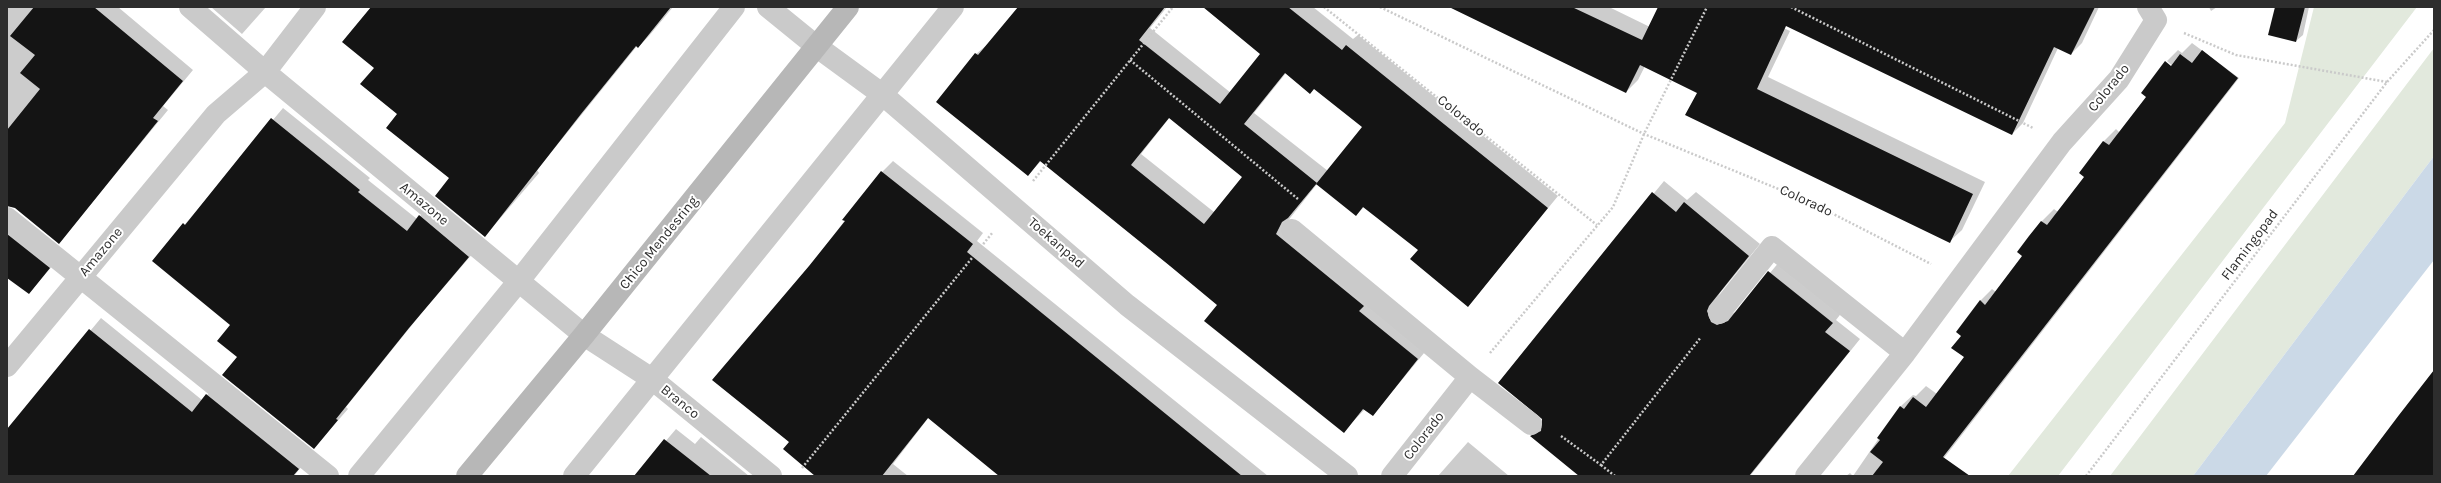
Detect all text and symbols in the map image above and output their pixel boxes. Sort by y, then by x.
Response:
street label: Colorado [2085,61,2133,115]
street label: Colorado [1434,92,1488,140]
street label: Amazone [396,179,452,229]
street label: Colorado [1777,181,1835,221]
street label: Chico Mendesring [616,193,702,293]
street label: Flamingopad [2218,206,2282,284]
street label: Toekanpad [1024,214,1088,272]
street label: Amazone [76,224,126,280]
street label: Branco [657,381,703,423]
street label: Colorado [1400,409,1448,463]

